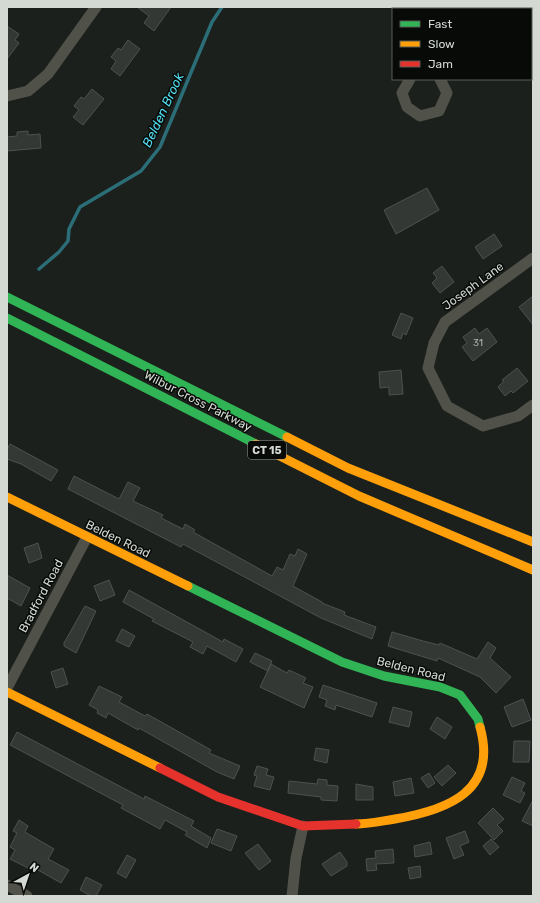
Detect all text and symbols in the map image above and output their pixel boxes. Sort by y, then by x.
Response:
legend [392,8,532,80]
text: Fast [428,17,452,31]
text: Slow [428,37,455,51]
text: Jam [428,57,453,71]
water label: Belden Brook [139,70,187,150]
street label: Joseph Lane [440,259,507,313]
house number: 31 [473,337,483,349]
street label: Wilbur Cross Parkway [142,368,255,434]
road number: CT 15 [248,441,286,459]
street label: Belden Road [83,517,153,561]
street label: Bradford Road [16,557,66,635]
street label: Belden Road [375,654,447,684]
north arrow [8,855,48,895]
text: N [27,860,41,875]

